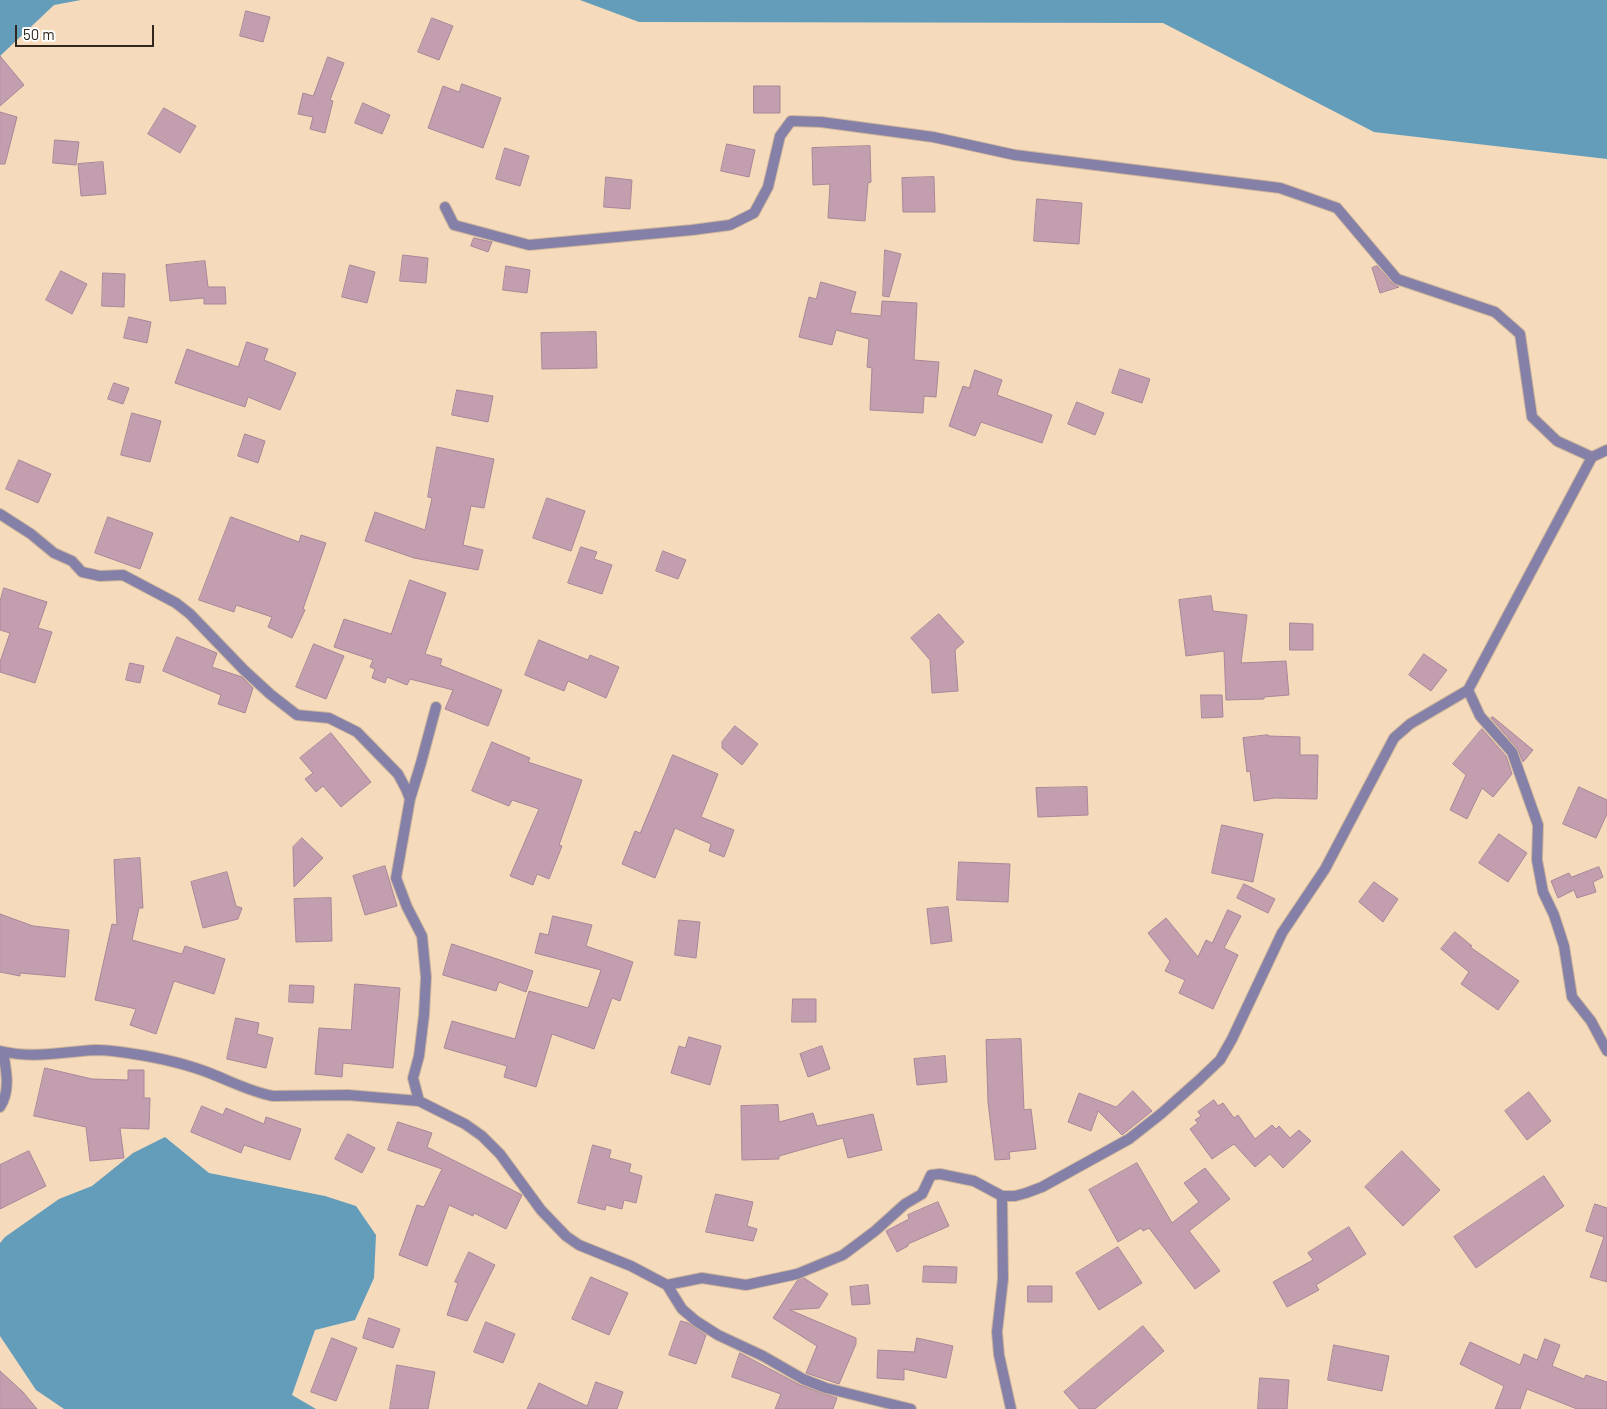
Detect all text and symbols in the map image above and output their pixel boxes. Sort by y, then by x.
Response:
scale bar [18,15,156,47]
text: 50 m [23,25,55,43]

